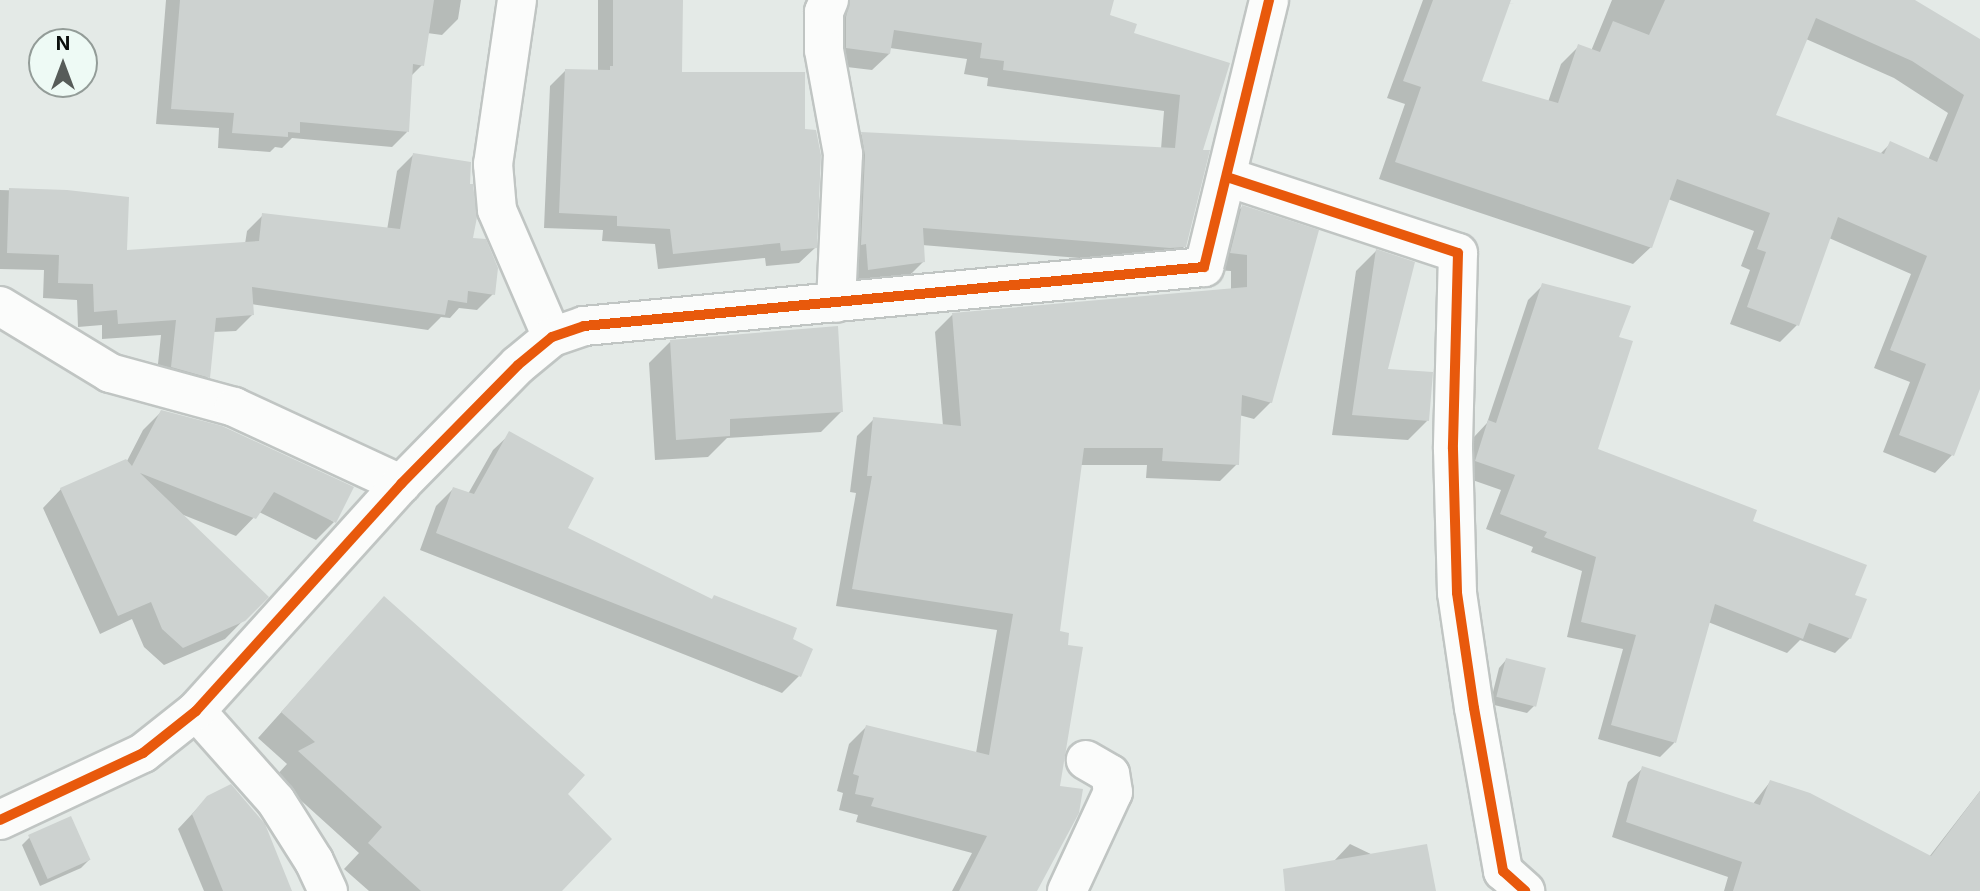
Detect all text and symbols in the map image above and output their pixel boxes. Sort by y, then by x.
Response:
north arrow [28,28,98,98]
text: N [56,32,70,55]

